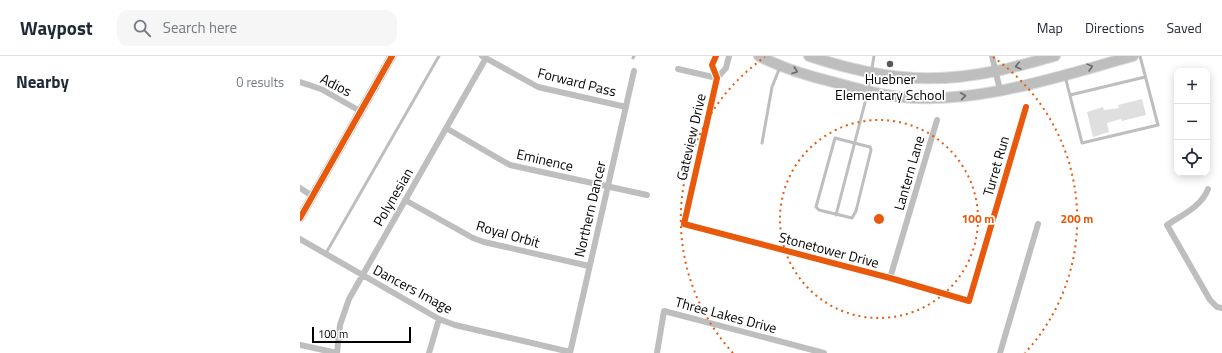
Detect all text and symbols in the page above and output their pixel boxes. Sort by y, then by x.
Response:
search box [117,10,397,46]
text: Waypost [20,13,93,42]
text: Search here [163,16,237,39]
icon: search [131,17,153,39]
text: Map [1037,17,1063,38]
text: Directions [1085,17,1144,38]
text: Saved [1166,17,1202,38]
marker: Huebner Elementary School [885,59,895,69]
one-way arrow [1014,61,1021,70]
street label: Forward Pass [536,62,619,101]
one-way arrow [1087,64,1093,72]
one-way arrow [791,66,798,74]
street label: Adios [317,68,356,101]
place label: Huebner Elementary School [835,68,945,105]
map controls [1174,68,1210,176]
button: + [1174,68,1210,104]
text: Nearby [16,69,69,95]
text: 0 results [236,72,284,92]
street label: Gateview Drive [670,91,711,182]
one-way arrow [960,92,966,101]
button: − [1174,104,1210,140]
street label: Lantern Lane [888,133,929,213]
street label: Turret Run [977,133,1014,198]
button: locate [1174,140,1210,176]
street label: Eminence [515,143,576,176]
street label: Northern Dancer [568,159,611,259]
street label: Polynesian [367,164,418,230]
text: 100 m [962,209,994,228]
text: 200 m [1061,209,1093,228]
centre of rings [872,212,886,226]
street label: Royal Orbit [474,214,542,253]
street label: Stonetower Drive [777,226,881,273]
street label: Dancers Image [370,259,457,318]
street label: Three Lakes Drive [673,291,779,338]
scale bar [312,325,411,344]
text: 100 m [318,326,348,342]

